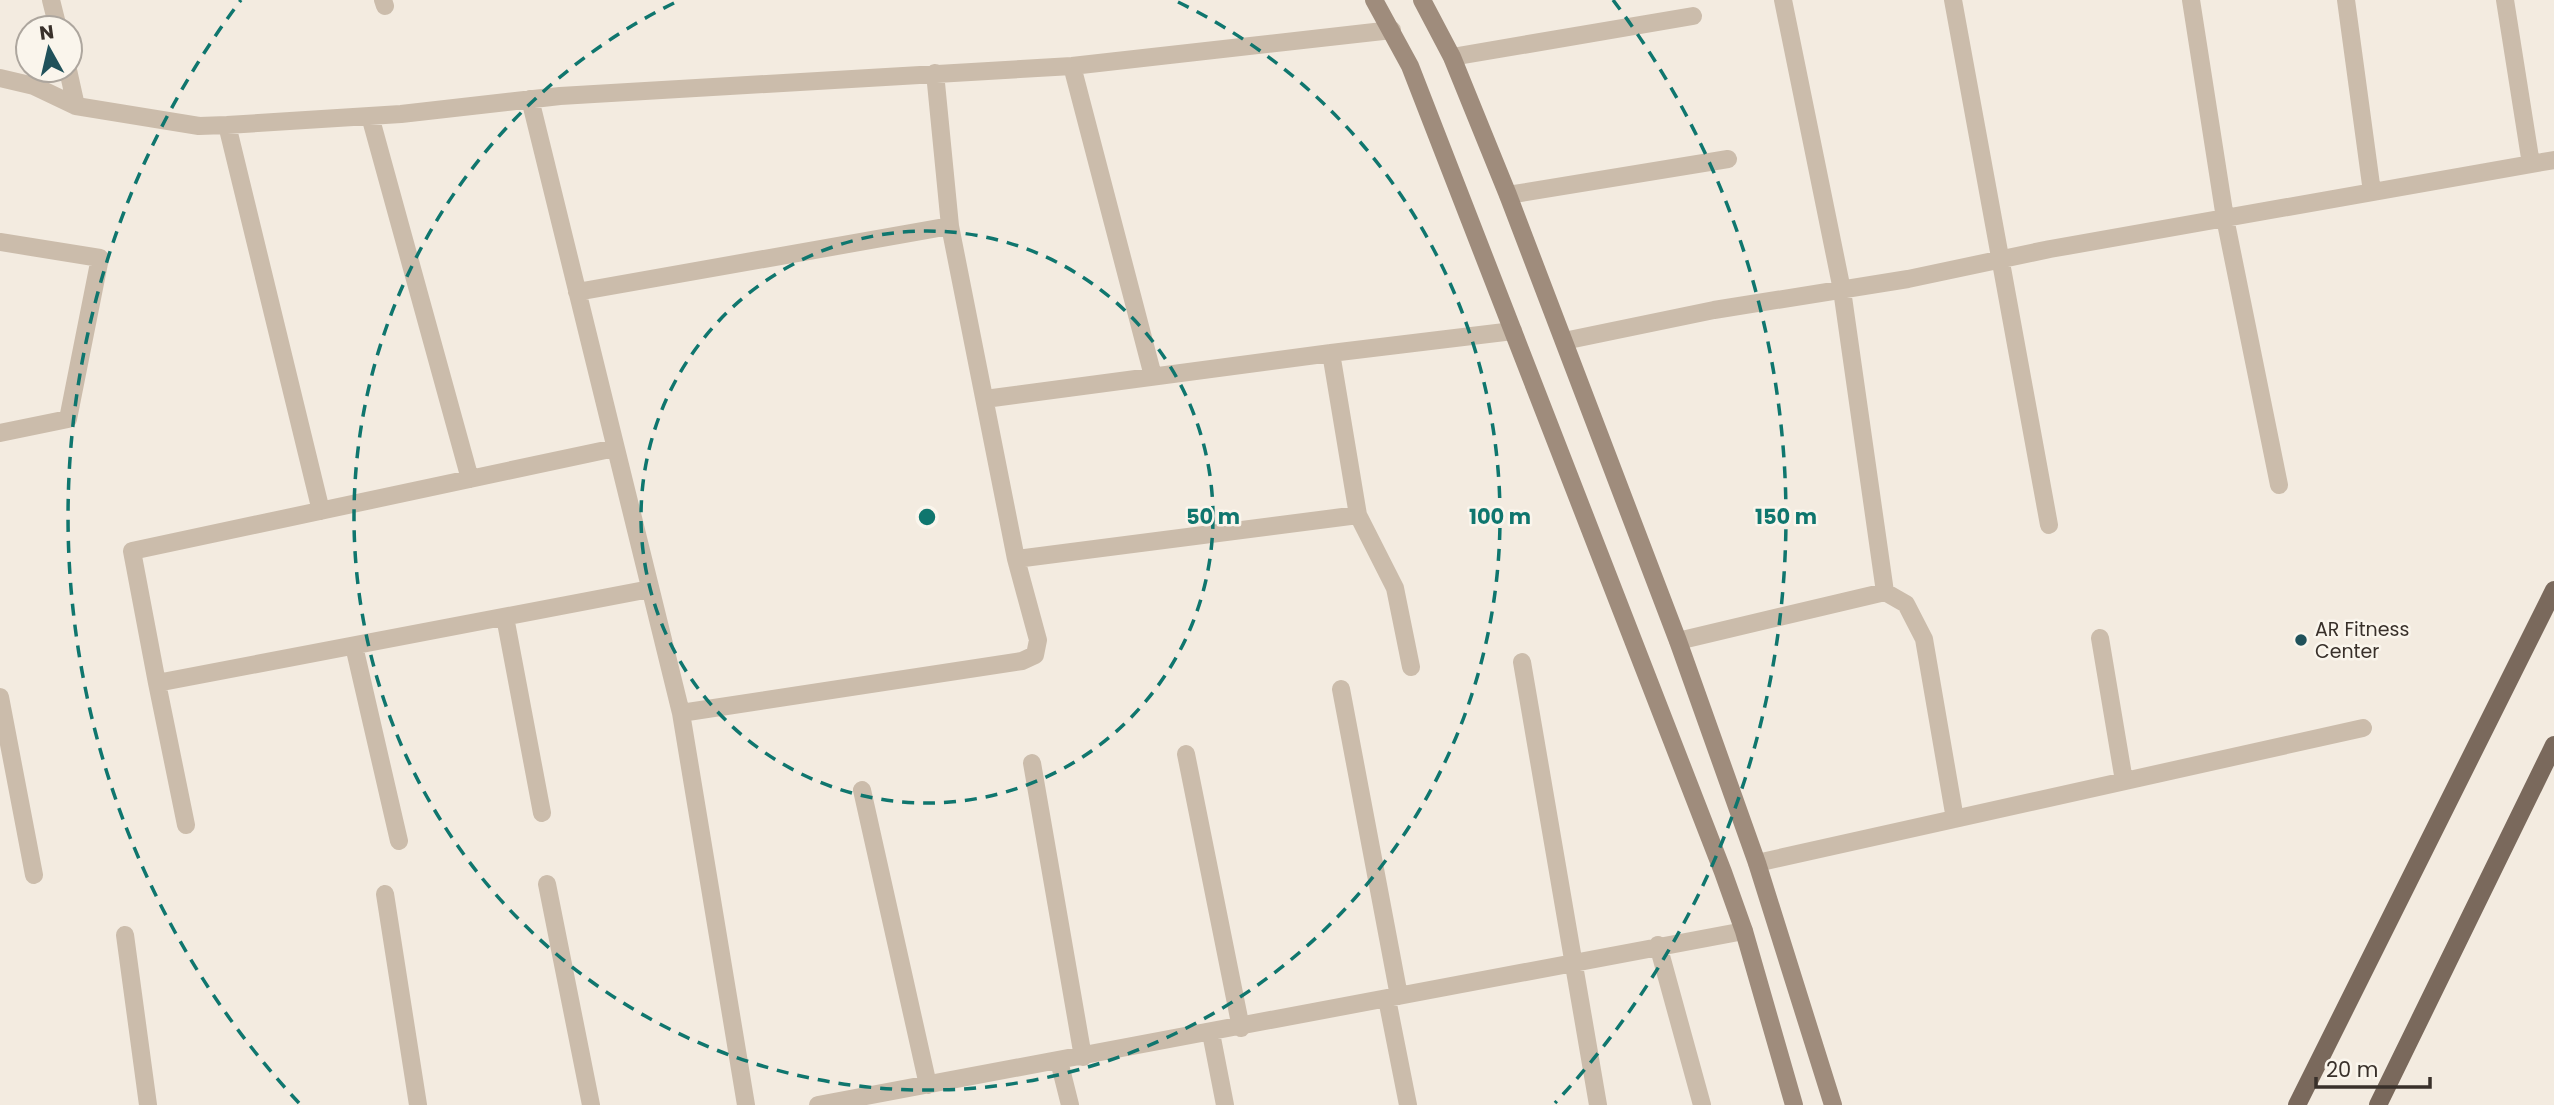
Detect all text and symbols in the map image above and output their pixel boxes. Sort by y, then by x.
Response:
north arrow [14,14,84,84]
text: N [38,18,56,47]
text: 50 m [1186,502,1240,531]
text: 100 m [1469,502,1531,531]
text: 150 m [1755,502,1817,531]
centre of rings [915,505,939,529]
place label: AR Fitness Center [2315,616,2409,665]
marker: AR Fitness Center [2293,632,2309,648]
scale bar [2316,1046,2430,1090]
text: 20 m [2326,1055,2379,1084]

